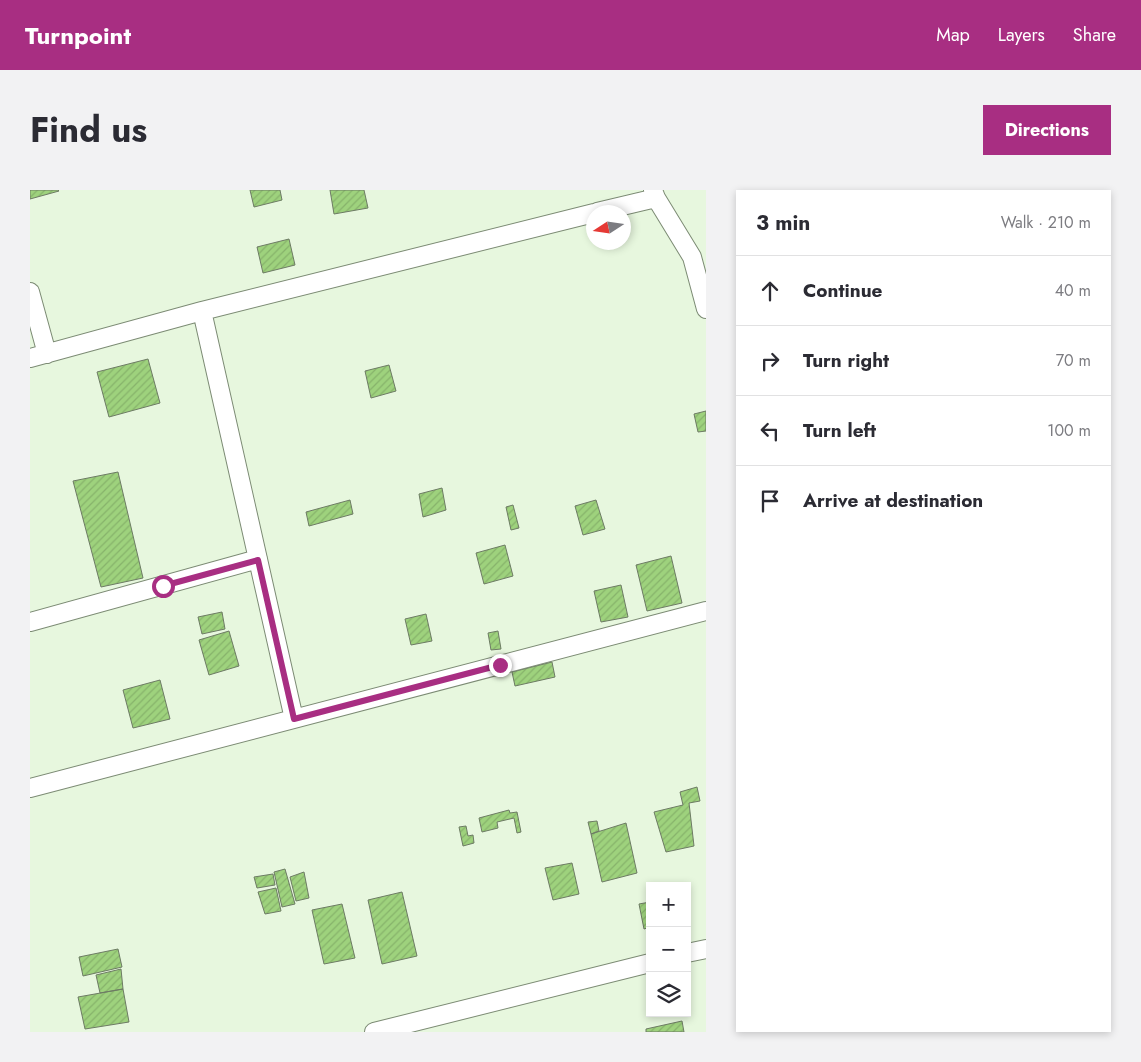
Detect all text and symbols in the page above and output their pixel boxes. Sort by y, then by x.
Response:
text: Turnpoint [25,18,131,53]
text: Map [936,22,970,48]
text: Layers [998,22,1045,48]
text: Share [1073,22,1116,48]
text: Find us [30,105,147,155]
button: Directions [983,105,1111,155]
north arrow [586,205,631,250]
text: 3 min [756,208,810,238]
text: Walk · 210 m [1001,211,1091,234]
icon: ahead [756,277,784,305]
text: Continue [803,277,882,304]
text: 40 m [1055,279,1091,302]
icon: right [756,347,784,375]
text: Turn right [803,347,889,374]
text: 70 m [1056,349,1091,372]
icon: left [756,417,784,445]
text: Turn left [803,417,876,444]
text: 100 m [1047,419,1091,442]
icon: arrive [756,487,784,515]
text: Arrive at destination [803,487,983,514]
route start [152,575,175,598]
route end [489,654,512,677]
map controls [646,882,691,1017]
button: + [646,882,691,927]
button: − [646,927,691,972]
button: layers [646,972,691,1017]

